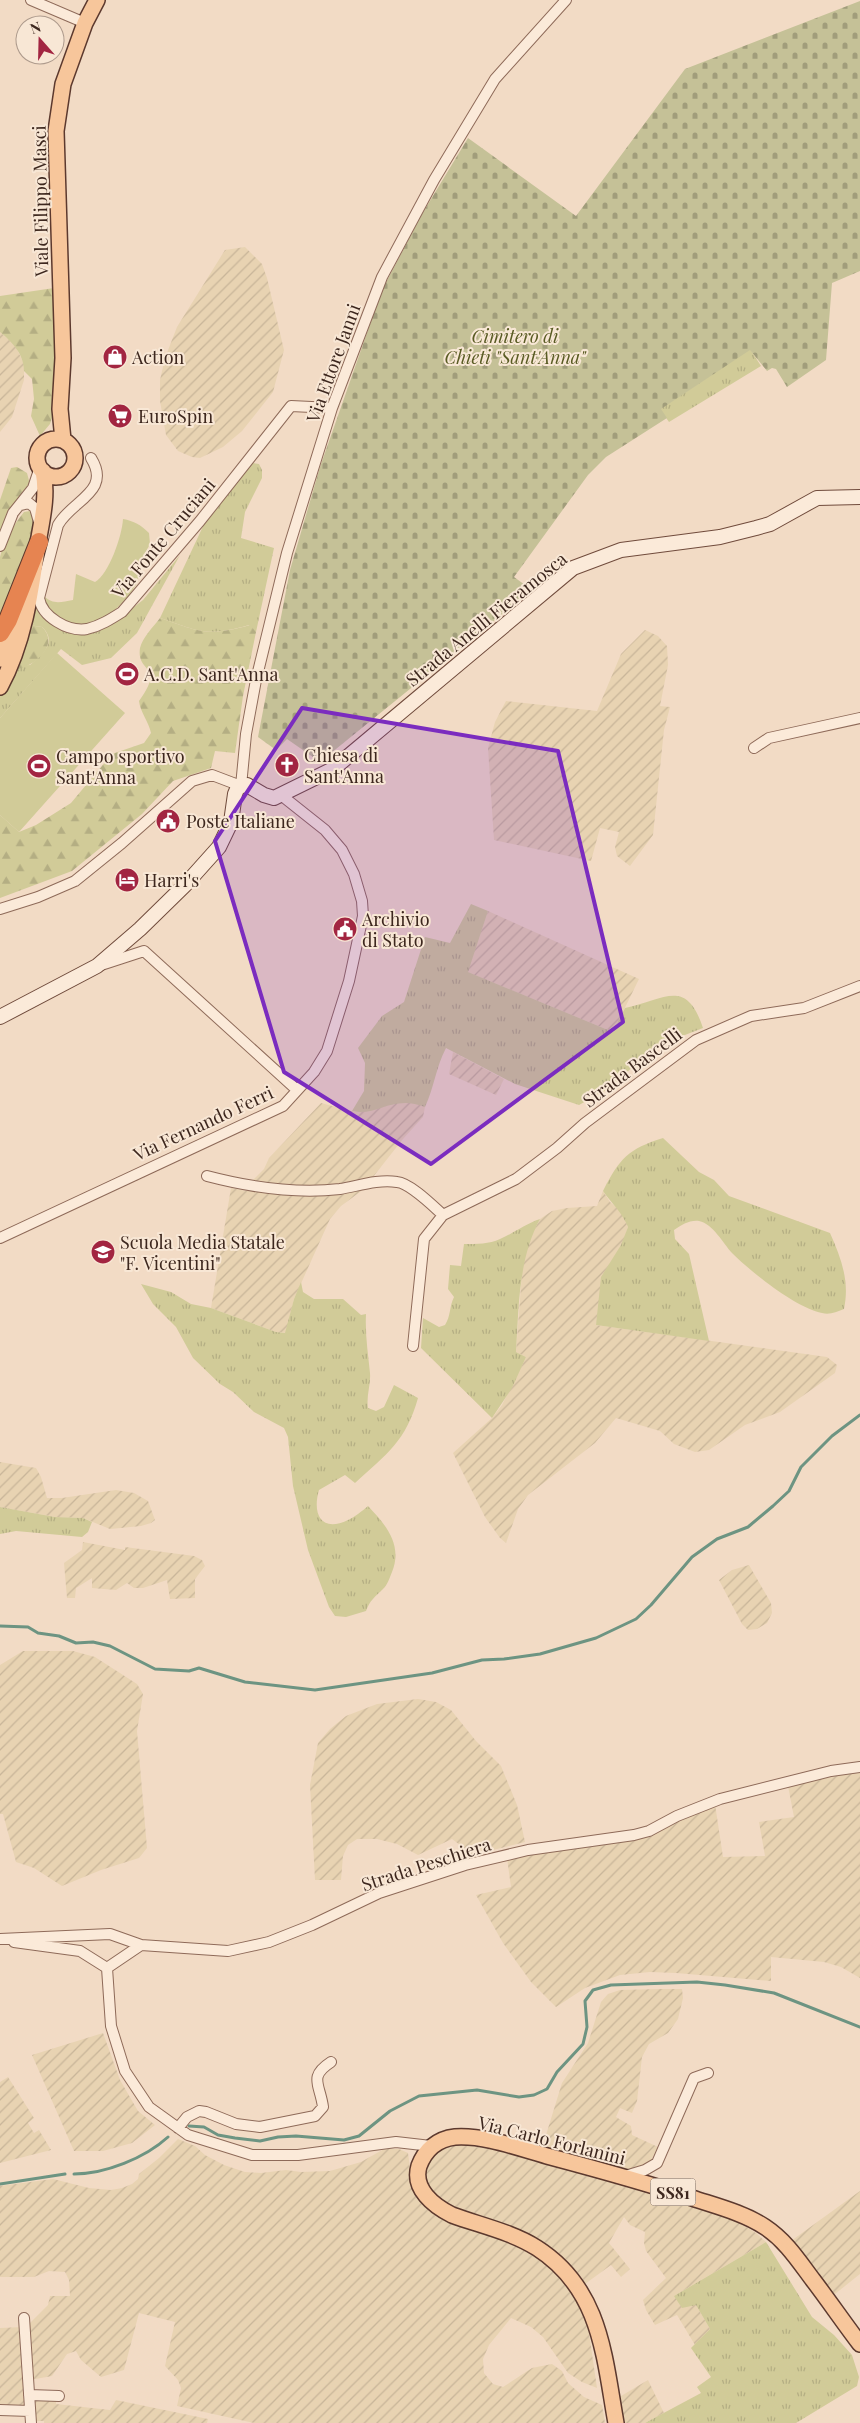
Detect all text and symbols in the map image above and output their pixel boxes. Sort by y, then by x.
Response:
north arrow [15,15,65,65]
text: N [27,17,43,38]
street label: Viale Filippo Masci [27,125,53,278]
street label: Via Ettore Janni [300,300,366,427]
park label: Cimitero di Chieti "Sant'Anna" [444,324,587,369]
shop icon: Action [102,344,128,370]
place label: Action [131,345,185,369]
supermarket icon: EuroSpin [107,403,133,429]
place label: EuroSpin [138,404,213,428]
street label: Via Fonte Cruciani [105,473,220,604]
street label: Strada Anelli Fieramosca [401,547,572,691]
sports icon: A.C.D. Sant'Anna [114,661,140,687]
place label: A.C.D. Sant'Anna [143,662,279,686]
place label: Chiesa di Sant'Anna [304,743,384,788]
place label: Campo sportivo Sant'Anna [56,744,185,789]
church icon: Chiesa di Sant'Anna [274,752,300,778]
sports icon: Campo sportivo Sant'Anna [26,753,52,779]
public building icon: Poste Italiane [155,808,181,834]
place label: Poste Italiane [186,809,295,833]
hotel icon: Harri's [114,867,140,893]
place label: Harri's [144,868,199,892]
place label: Archivio di Stato [361,907,430,952]
public building icon: Archivio di Stato [332,916,358,942]
street label: Strada Bascelli [577,1022,687,1112]
street label: Via Fernando Ferri [128,1080,277,1166]
place label: Scuola Media Statale "F. Vicentini" [120,1230,285,1275]
school or university icon: Scuola Media Statale "F. Vicentini" [90,1239,116,1265]
street label: Strada Peschiera [358,1832,494,1896]
street label: Via Carlo Forlanini [475,2110,628,2170]
road number: SS81 [650,2178,696,2206]

